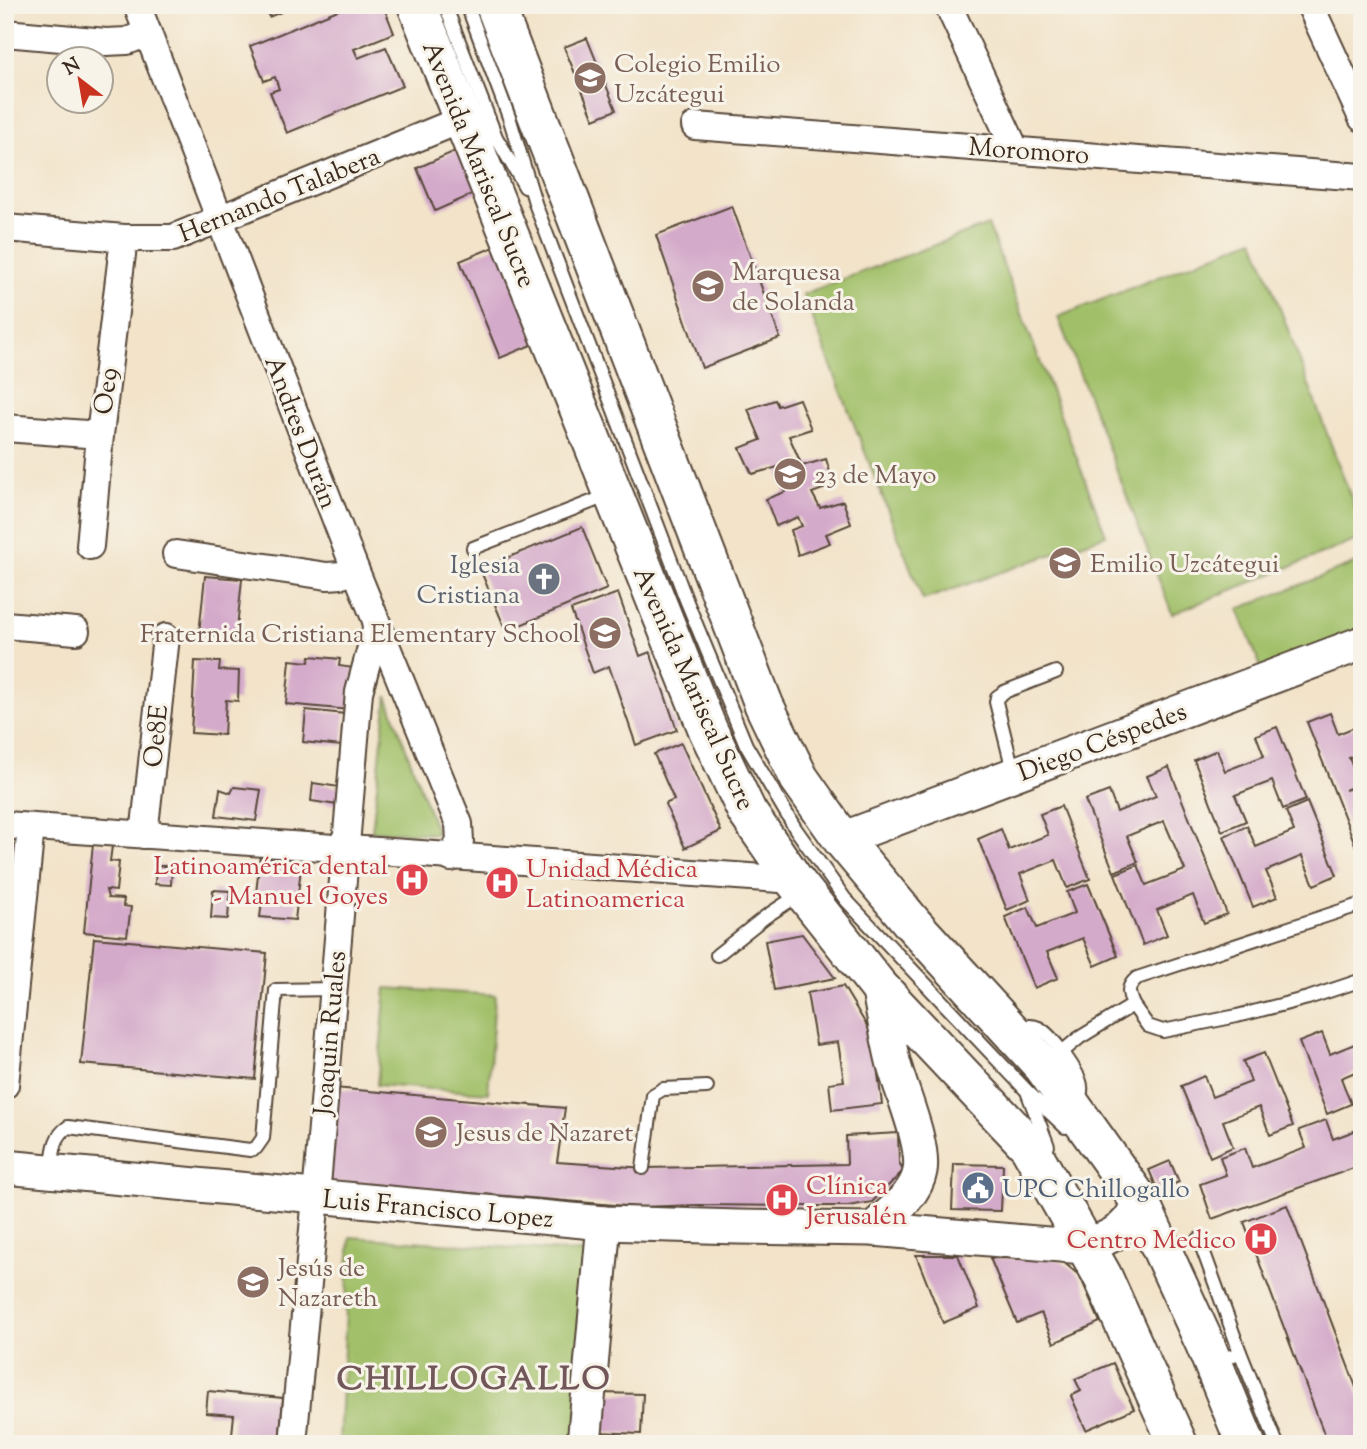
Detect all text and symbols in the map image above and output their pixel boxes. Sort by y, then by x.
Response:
street label: Avenida Mariscal Sucre [411,36,544,294]
north arrow [46,46,116,116]
place label: Colegio Emilio Uzcátegui [614,47,780,114]
text: N [59,52,86,83]
school or university icon: Colegio Emilio Uzcátegui [571,59,609,97]
street label: Moromoro [967,130,1091,175]
street label: Hernando Talabera [174,139,386,254]
place label: Marquesa de Solanda [732,255,855,322]
school or university icon: Marquesa de Solanda [689,267,727,305]
street label: Andres Durán [254,351,346,515]
street label: Oe9 [86,366,129,417]
school or university icon: 23 de Mayo [771,455,809,493]
place label: 23 de Mayo [814,458,937,495]
school or university icon: Emilio Uzcátegui [1046,544,1084,582]
place label: Emilio Uzcátegui [1090,547,1279,584]
place label: Iglesia Cristiana [416,548,520,615]
church icon: Iglesia Cristiana [525,560,563,598]
street label: Avenida Mariscal Sucre [622,561,763,817]
school or university icon: Fraternida Cristiana Elementary School [586,614,624,652]
place label: Fraternida Cristiana Elementary School [140,617,580,654]
street label: Diego Céspedes [1013,694,1193,793]
street label: Oe8E [136,703,179,770]
place label: Latinoamérica dental - Manuel Goyes [154,849,388,916]
place label: Unidad Médica Latinoamerica [526,852,698,919]
hospital icon: Latinoamérica dental - Manuel Goyes [393,861,431,899]
hospital icon: Unidad Médica Latinoamerica [483,864,521,902]
street label: Joaquin Ruales [306,949,357,1119]
school or university icon: Jesus de Nazaret [412,1113,450,1151]
place label: Jesus de Nazaret [454,1116,633,1153]
place label: Clínica Jerusalén [804,1169,907,1236]
public building icon: UPC Chillogallo [959,1169,997,1207]
place label: UPC Chillogallo [1002,1172,1190,1209]
hospital icon: Clínica Jerusalén [763,1181,801,1219]
street label: Luis Francisco Lopez [321,1182,555,1239]
hospital icon: Centro Medico [1242,1220,1280,1258]
place label: Centro Medico [1067,1223,1236,1260]
place label: Jesús de Nazareth [276,1251,378,1318]
school or university icon: Jesús de Nazareth [234,1263,272,1301]
district label: CHILLOGALLO [336,1357,612,1405]

